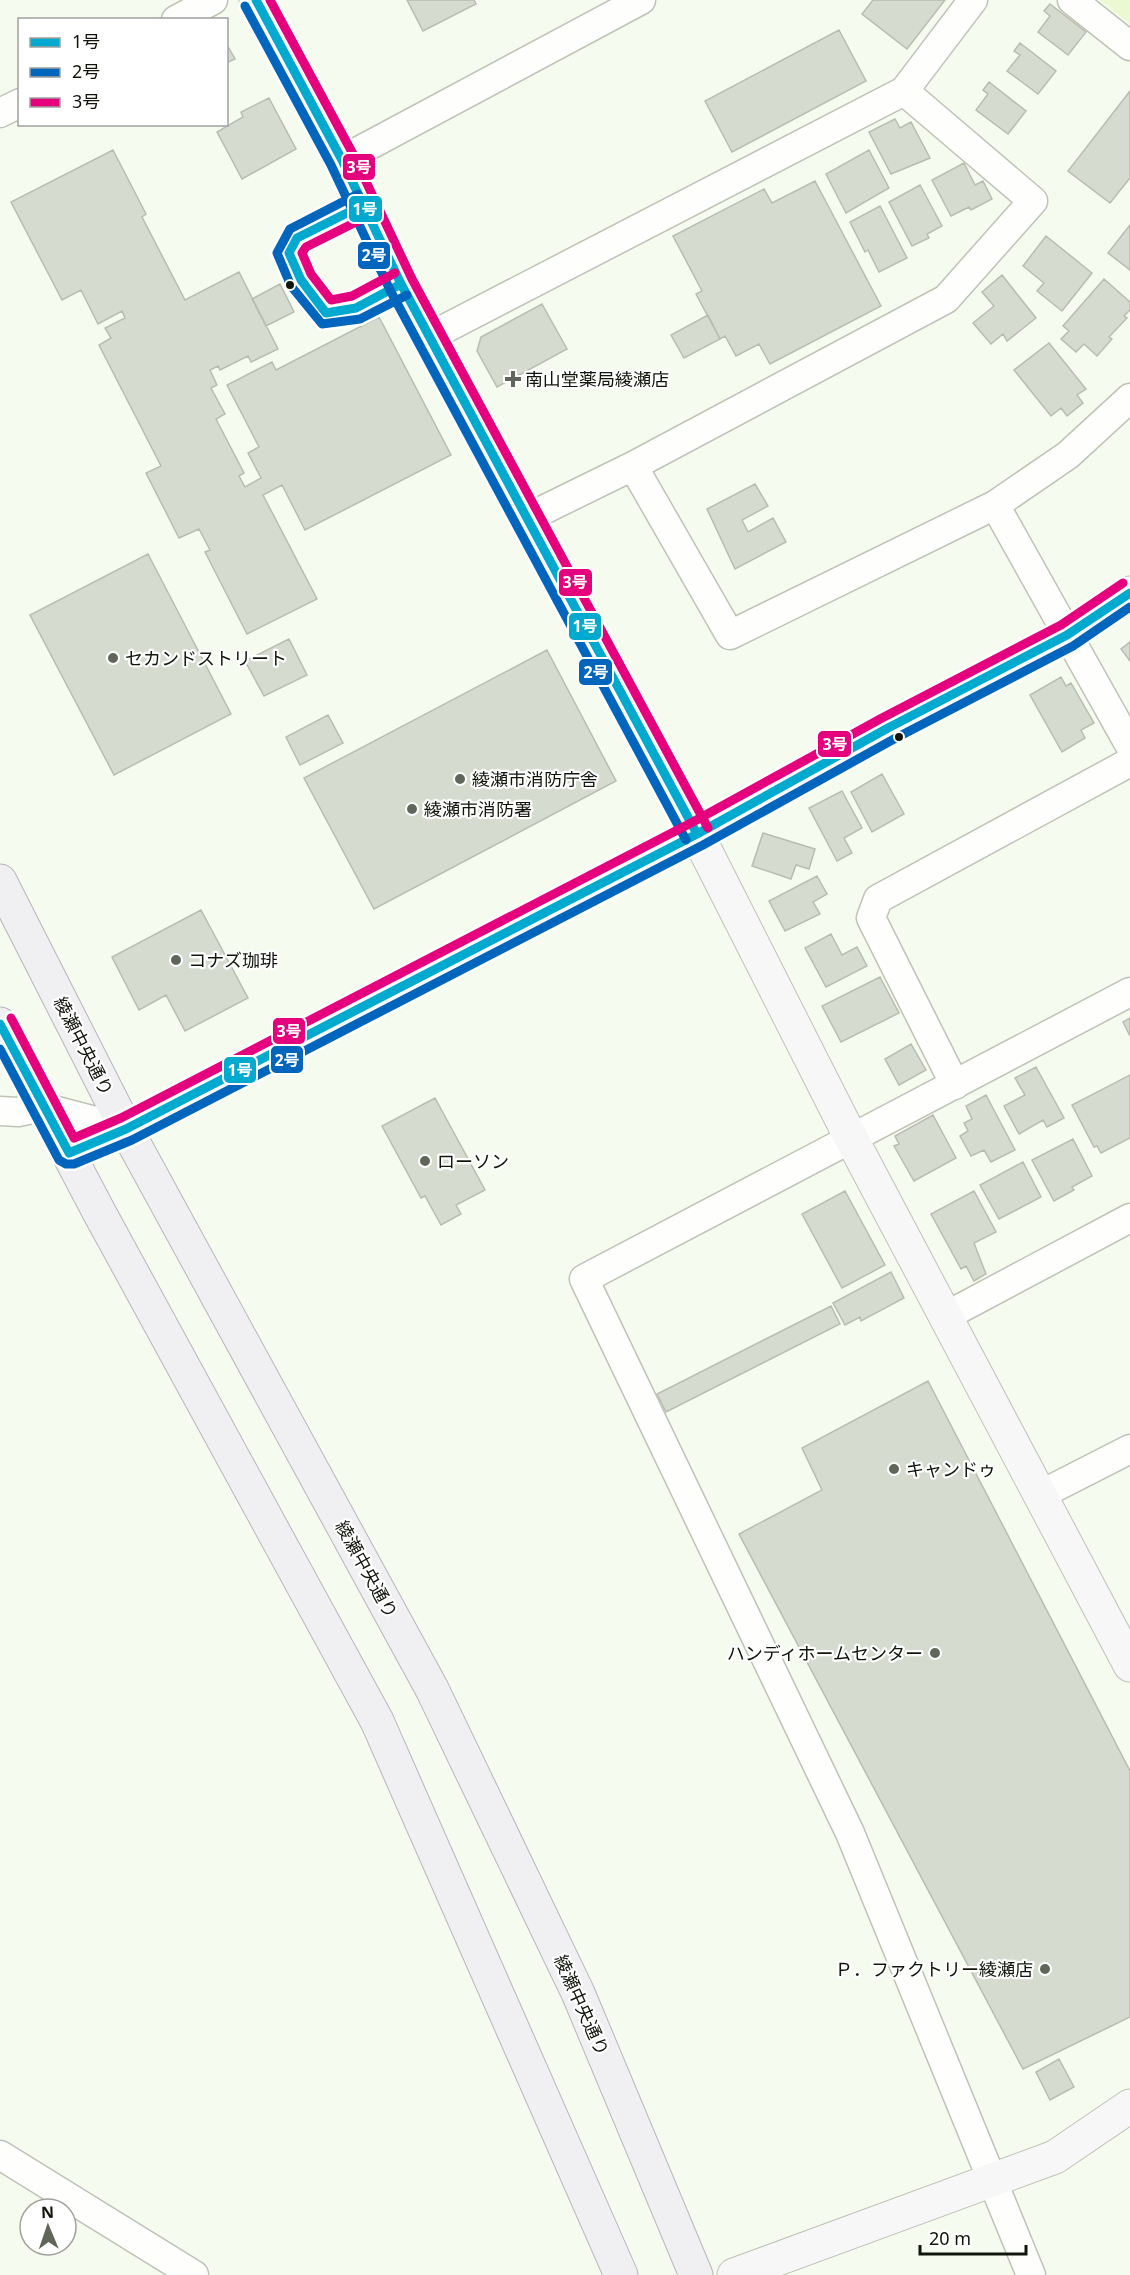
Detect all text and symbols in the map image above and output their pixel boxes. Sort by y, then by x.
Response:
legend [18,18,228,126]
text: 1号 [72,29,100,53]
text: 2号 [72,59,100,83]
text: 3号 [72,89,100,113]
line badge: 3号 [342,153,376,181]
text: 3号 [346,156,372,178]
line badge: 1号 [348,195,383,223]
text: 1号 [352,198,378,220]
line badge: 2号 [357,241,391,270]
text: 2号 [361,244,387,266]
unlabelled marker [284,279,296,291]
place label: 南山堂薬局綾瀬店 [525,367,669,391]
marker: 南山堂薬局綾瀬店 [506,372,520,386]
line badge: 3号 [558,568,593,597]
text: 3号 [562,571,588,593]
line badge: 1号 [568,612,602,641]
text: 1号 [572,615,598,637]
place label: セカンドストリート [125,646,287,670]
marker: セカンドストリート [106,651,120,665]
line badge: 2号 [578,658,613,686]
text: 2号 [583,661,609,683]
line badge: 3号 [817,730,852,758]
unlabelled marker [893,731,905,743]
text: 3号 [822,733,848,755]
place label: 綾瀬市消防庁舎 [472,767,598,791]
marker: 綾瀬市消防庁舎 [453,772,467,786]
place label: 綾瀬市消防署 [424,797,532,821]
marker: 綾瀬市消防署 [405,802,419,816]
place label: コナズ珈琲 [188,948,278,972]
marker: コナズ珈琲 [169,953,183,967]
street label: 綾瀬中央通り [49,992,119,1100]
line badge: 3号 [272,1017,306,1045]
text: 3号 [276,1020,302,1042]
line badge: 2号 [270,1045,304,1074]
text: 2号 [274,1049,300,1071]
line badge: 1号 [223,1056,257,1084]
text: 1号 [227,1059,253,1081]
place label: ローソン [437,1149,509,1173]
marker: ローソン [418,1154,432,1168]
place label: キャンドゥ [906,1457,996,1481]
marker: キャンドゥ [887,1462,901,1476]
street label: 綾瀬中央通り [330,1516,404,1622]
place label: ハンディホームセンター [727,1641,923,1665]
marker: ハンディホームセンター [928,1646,942,1660]
street label: 綾瀬中央通り [549,1951,615,2059]
place label: Ｐ．ファクトリー綾瀬店 [835,1957,1033,1981]
marker: Ｐ．ファクトリー綾瀬店 [1038,1962,1052,1976]
north arrow [18,2197,78,2257]
text: N [41,2201,54,2223]
scale bar [920,2218,1026,2256]
text: 20 m [929,2226,971,2250]

